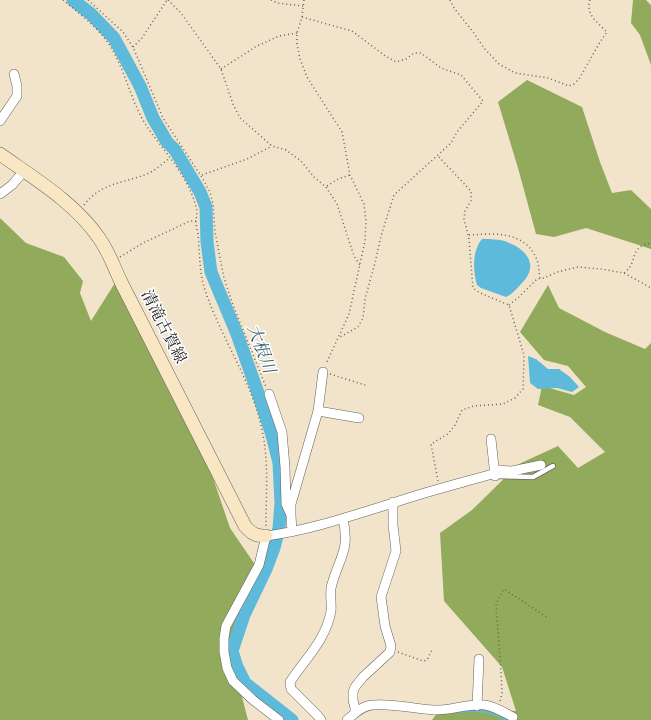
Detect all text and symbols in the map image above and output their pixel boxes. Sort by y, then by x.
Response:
street label: 清滝古賀線 [136,287,190,367]
water label: 大根川 [241,322,279,376]

